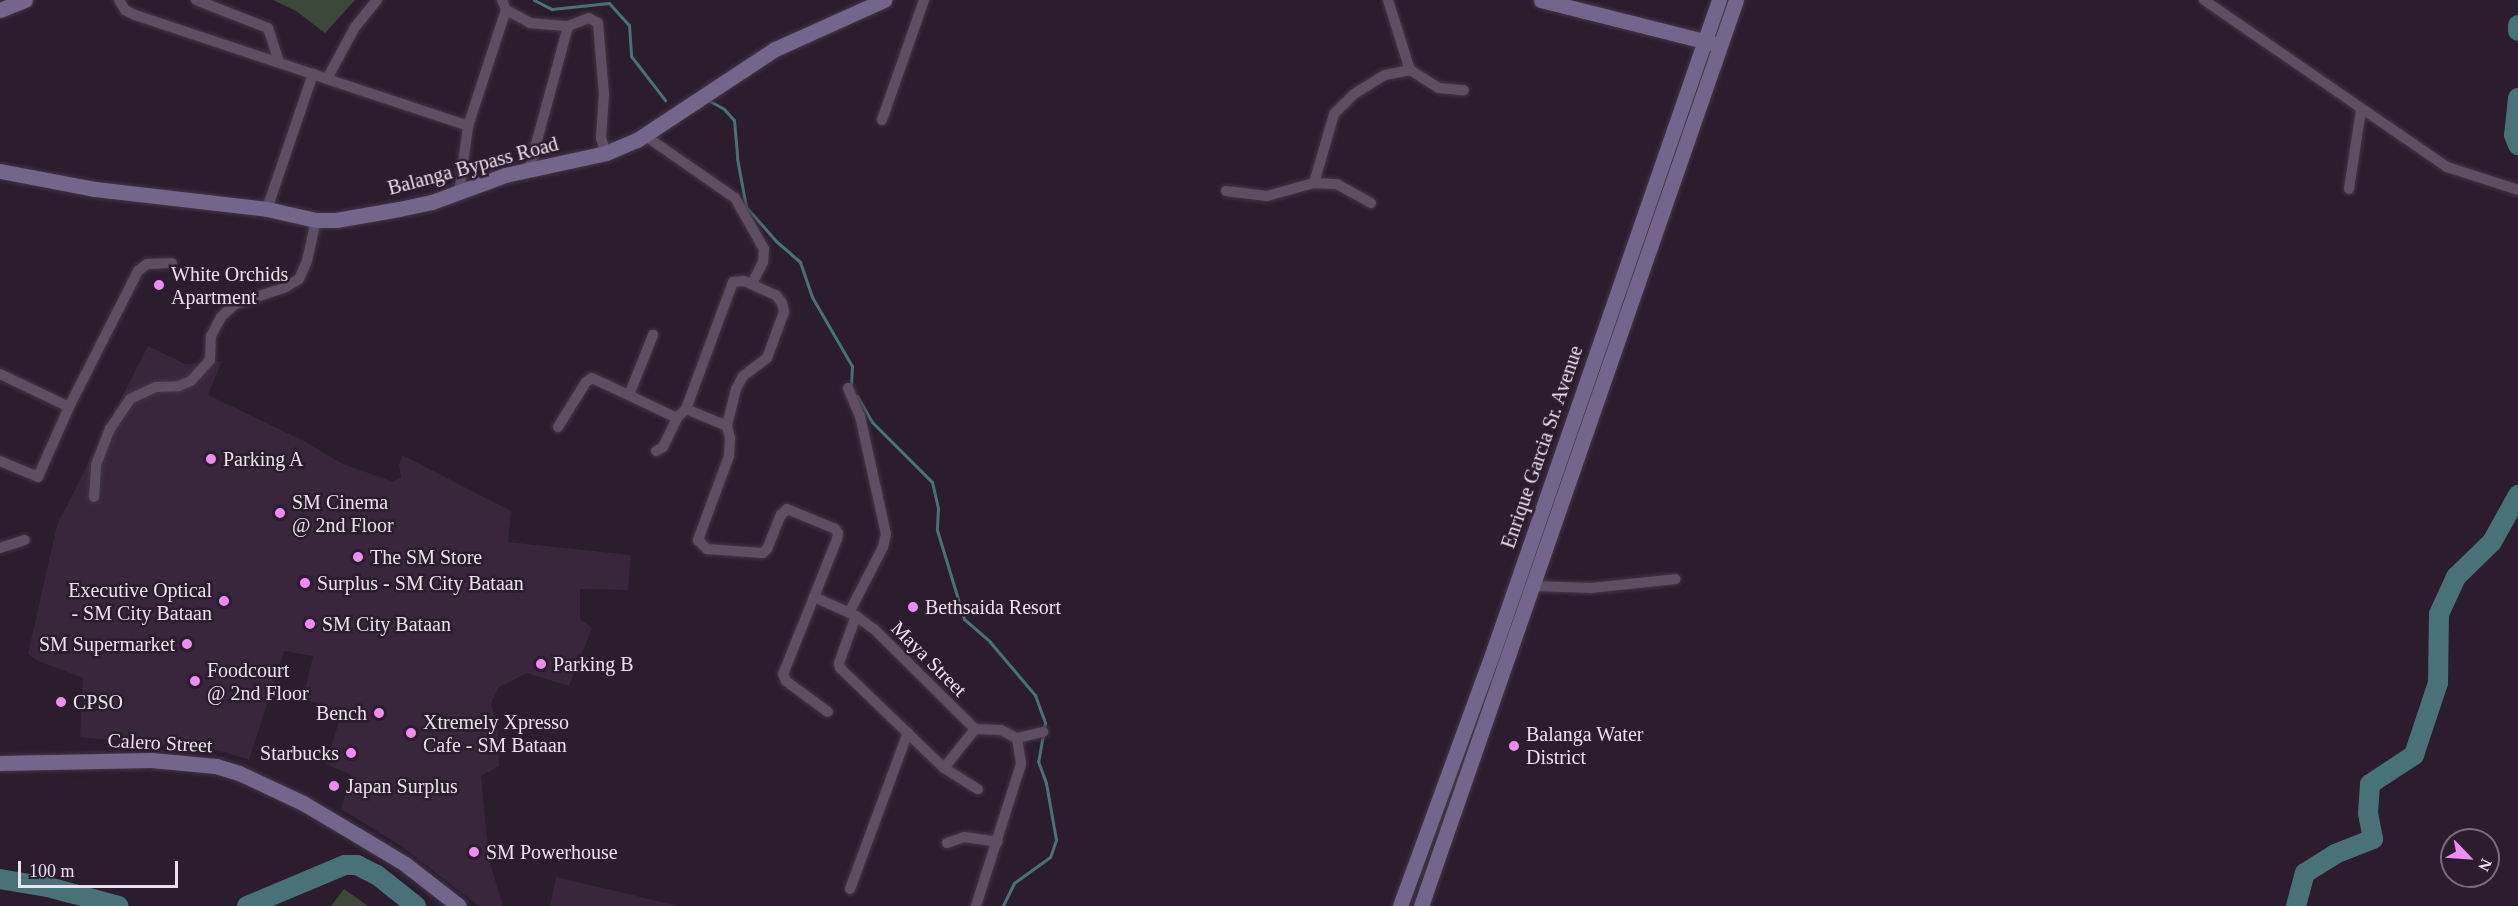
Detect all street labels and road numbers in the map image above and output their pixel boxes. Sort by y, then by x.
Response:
street label: Balanga Bypass Road [385,132,561,200]
street label: Enrique Garcia Sr. Avenue [1496,342,1588,552]
street label: Maya Street [886,616,972,702]
street label: Calero Street [107,728,213,758]

